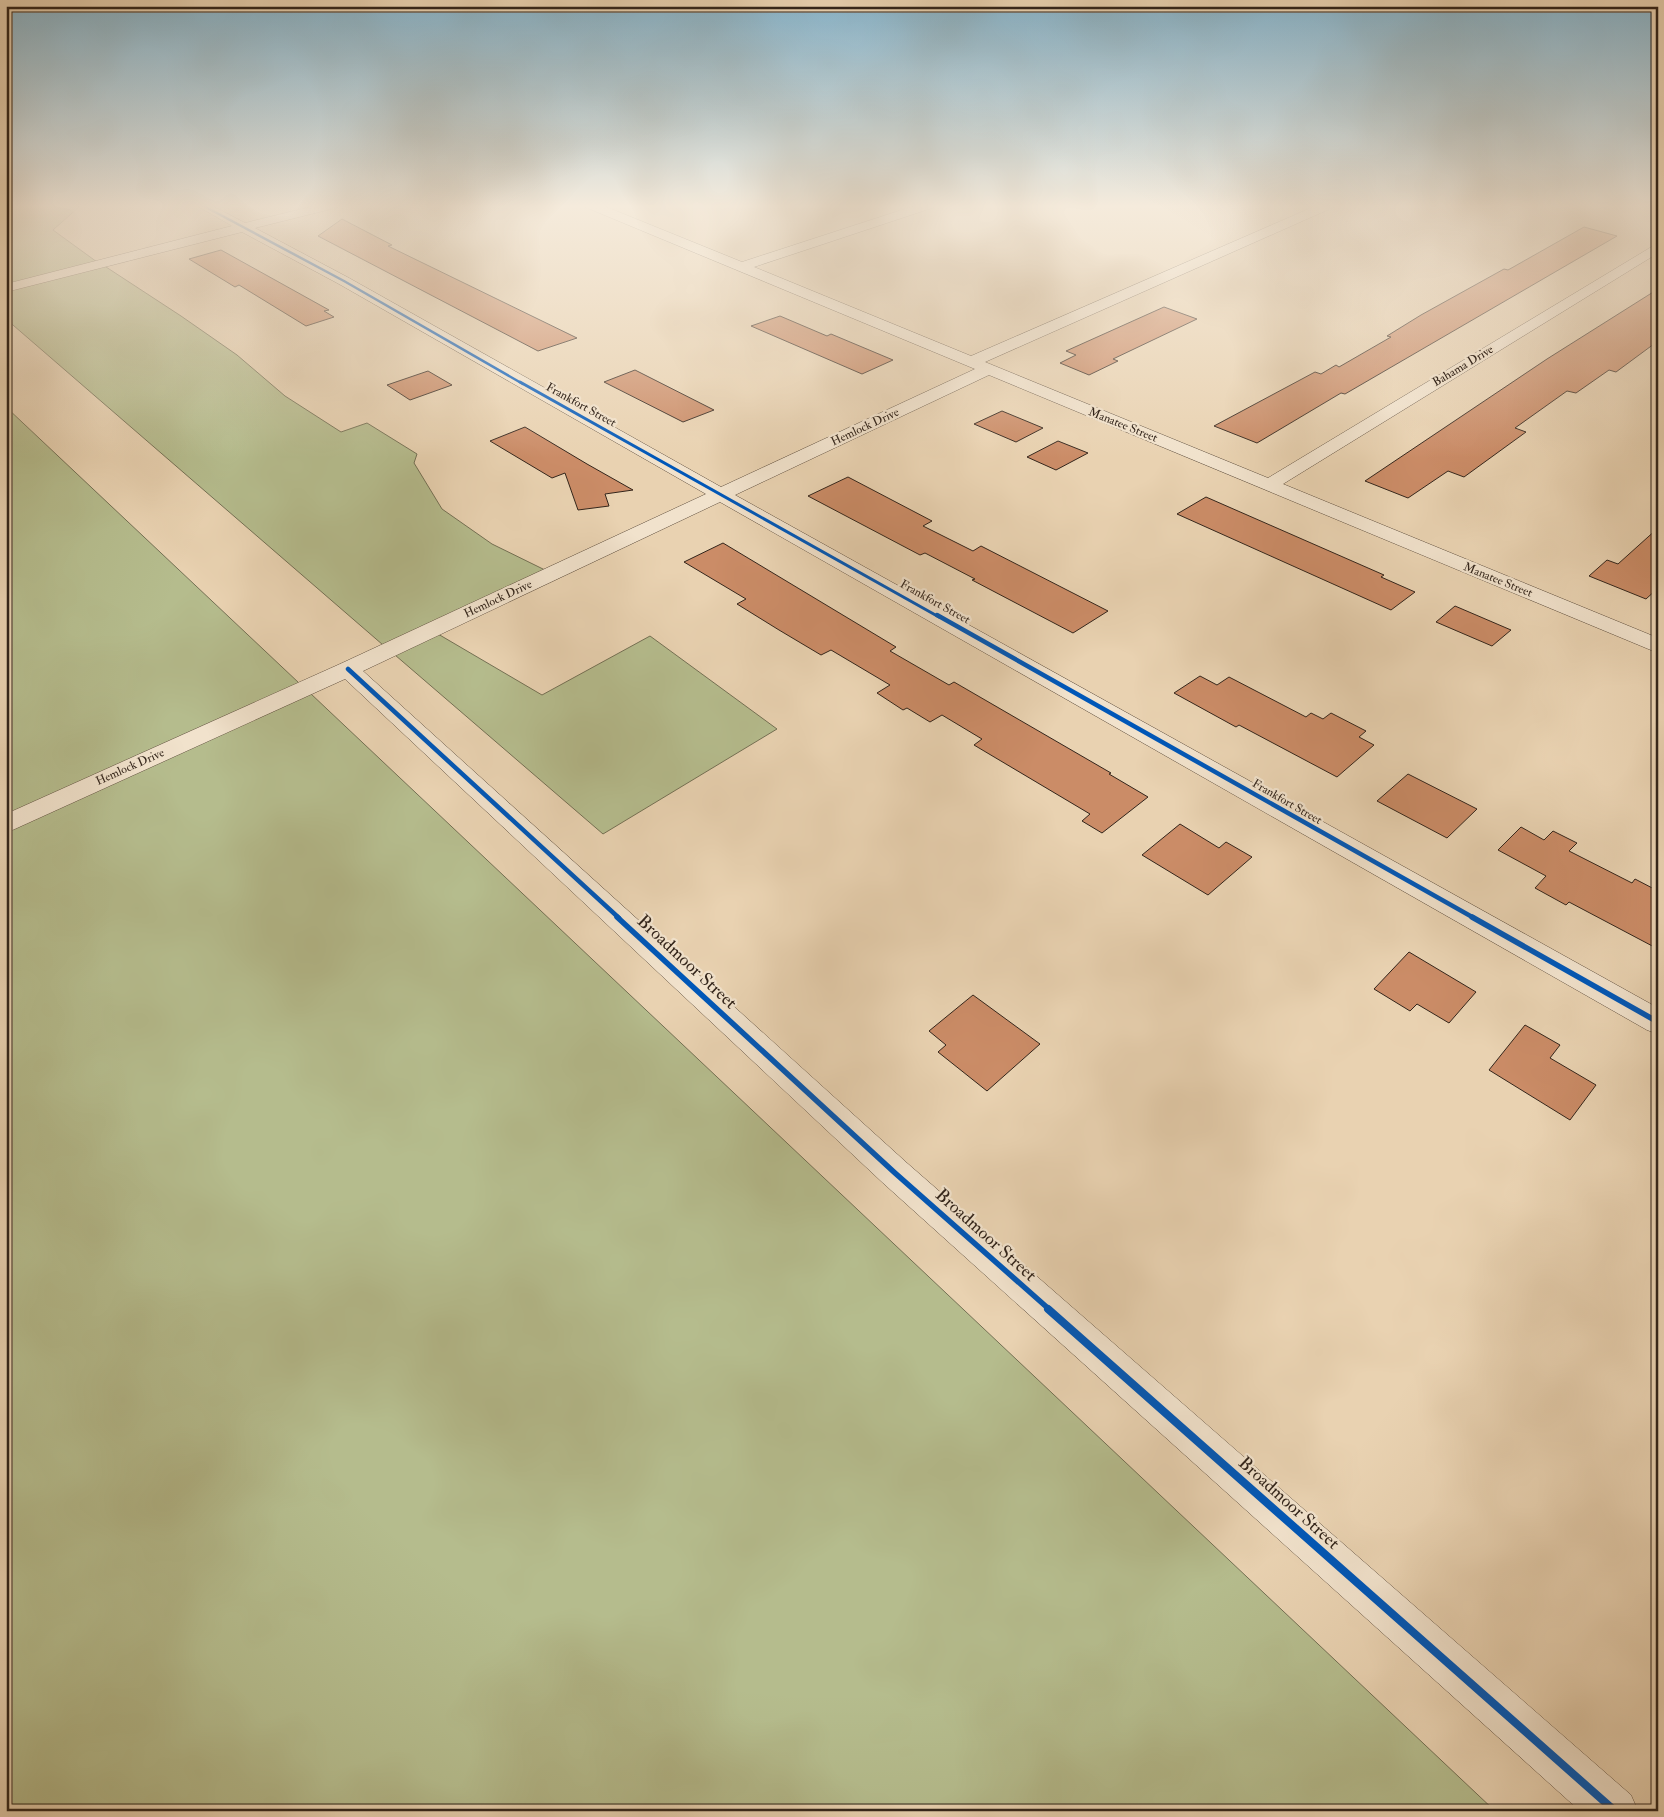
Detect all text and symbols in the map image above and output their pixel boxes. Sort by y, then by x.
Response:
street label: Bahama Drive [1430,342,1496,390]
street label: Frankfort Street [543,380,619,431]
street label: Manatee Street [1086,404,1160,446]
street label: Hemlock Drive [829,405,901,449]
street label: Manatee Street [1461,559,1535,601]
street label: Hemlock Drive [462,577,534,621]
street label: Frankfort Street [897,577,973,628]
street label: Hemlock Drive [93,745,167,789]
street label: Frankfort Street [1250,776,1325,828]
street label: Broadmoor Street [632,910,742,1014]
street label: Broadmoor Street [931,1184,1042,1287]
street label: Broadmoor Street [1234,1452,1345,1555]

